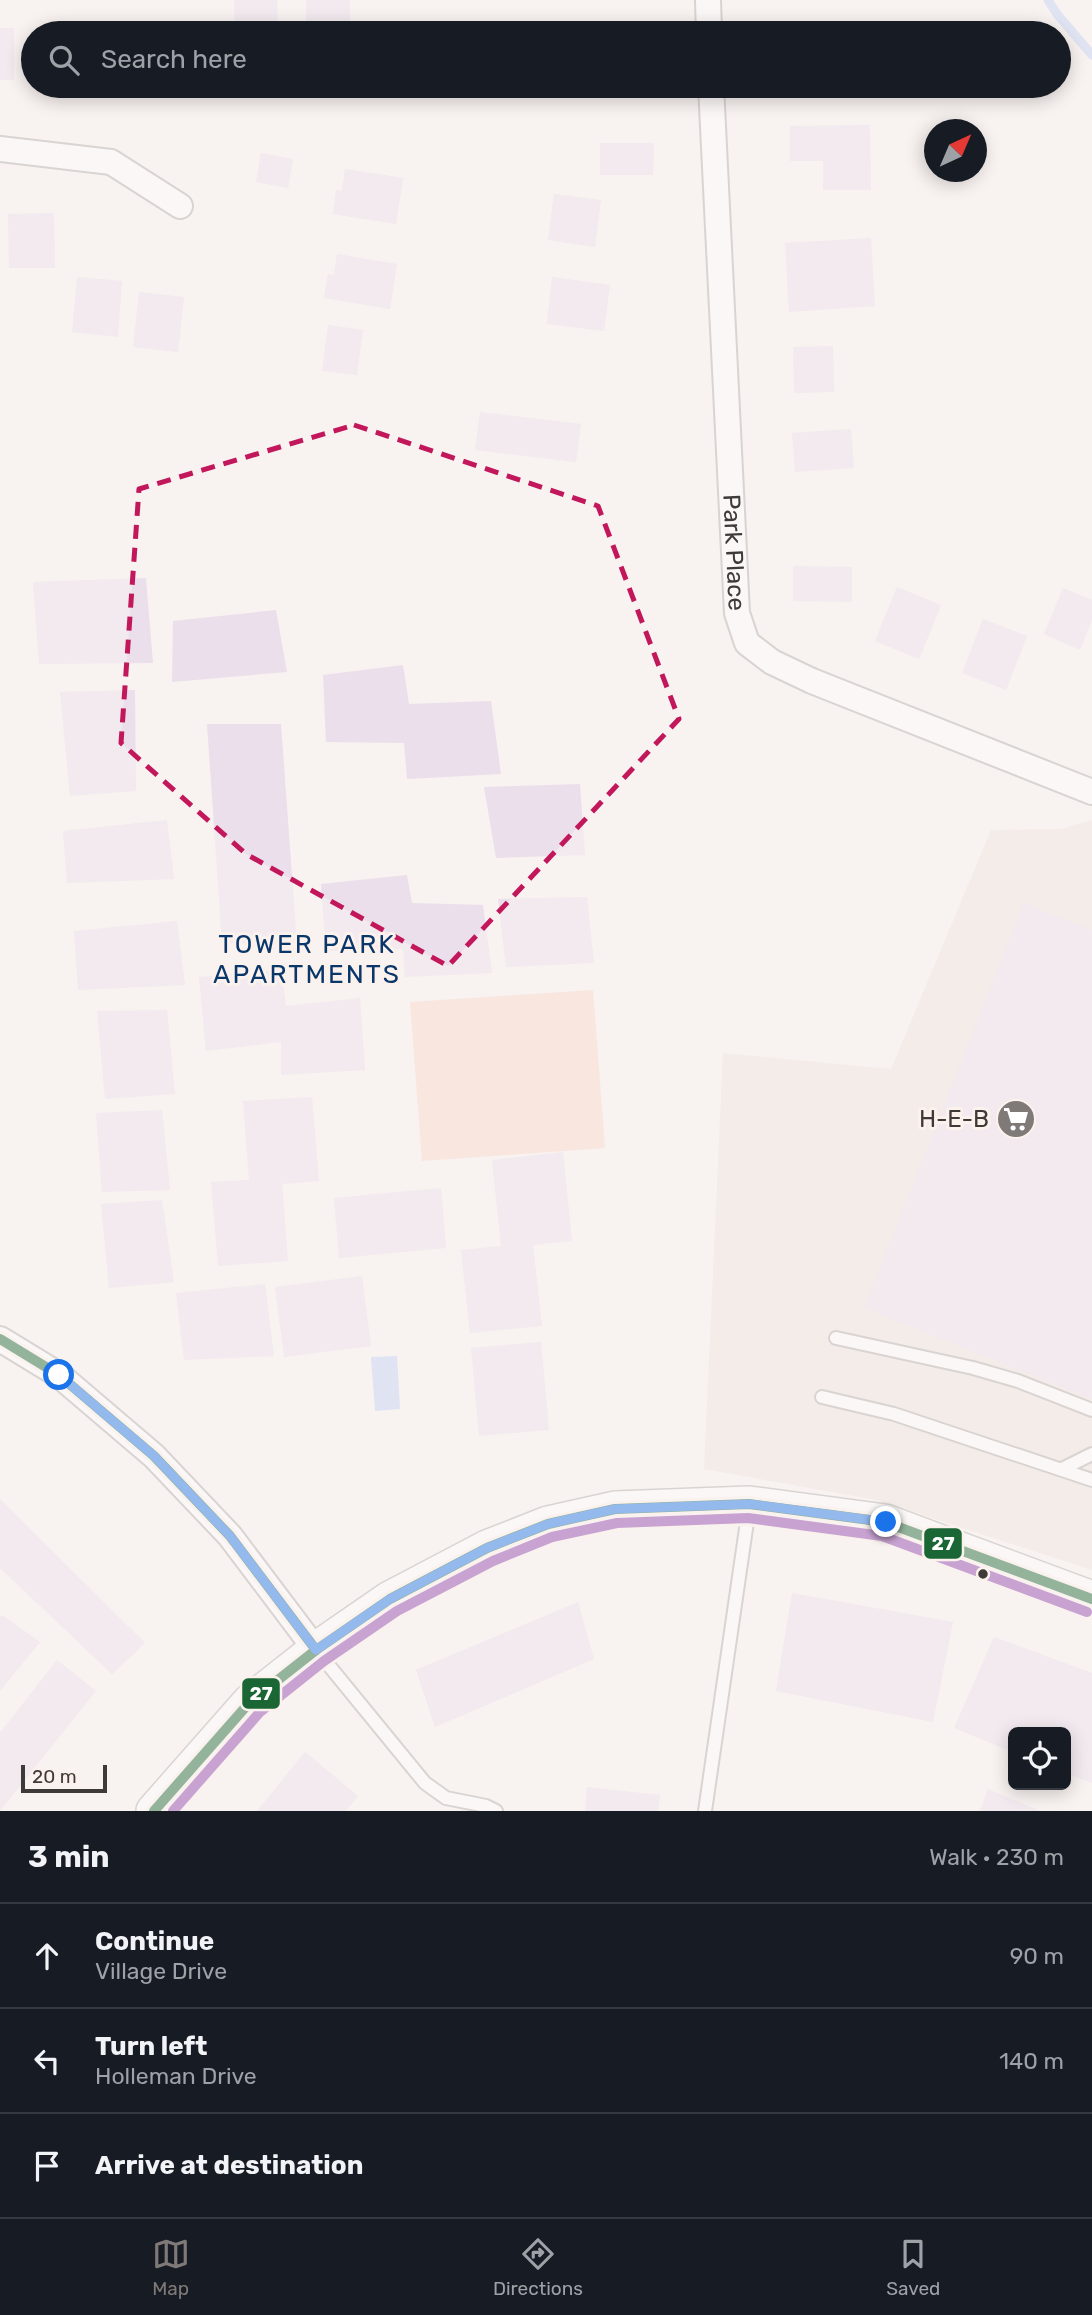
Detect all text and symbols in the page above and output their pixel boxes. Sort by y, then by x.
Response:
search box [21,21,1071,98]
icon: search [45,41,83,79]
text: Search here [101,44,247,75]
north arrow [924,119,987,182]
street label: Park Place [717,493,751,611]
district label: TOWER PARK APARTMENTS [213,929,401,990]
supermarket icon: H-E-B [995,1098,1037,1140]
place label: H-E-B [919,1105,989,1133]
route start [43,1359,74,1390]
route end [870,1506,901,1537]
line badge: 27 [923,1527,963,1560]
text: 27 [931,1532,955,1555]
unlabelled marker [976,1567,990,1581]
line badge: 27 [241,1677,281,1710]
text: 27 [249,1682,273,1705]
map controls [1008,1727,1071,1790]
button: locate [1008,1727,1071,1790]
scale bar [21,1762,107,1794]
text: 20 m [32,1765,77,1788]
text: 3 min [28,1839,110,1875]
text: Walk · 230 m [929,1843,1064,1871]
text: Continue [95,1926,214,1957]
icon: ahead [28,1937,66,1975]
text: 90 m [1010,1942,1064,1970]
text: Village Drive [95,1957,227,1985]
text: Turn left [95,2031,207,2062]
icon: left [28,2042,66,2080]
text: 140 m [999,2047,1064,2075]
text: Holleman Drive [95,2062,257,2090]
icon: arrive [28,2147,66,2185]
text: Arrive at destination [95,2150,363,2181]
tab: Map [152,2235,190,2300]
tab: Directions [493,2235,583,2300]
tab: Saved [886,2235,940,2300]

